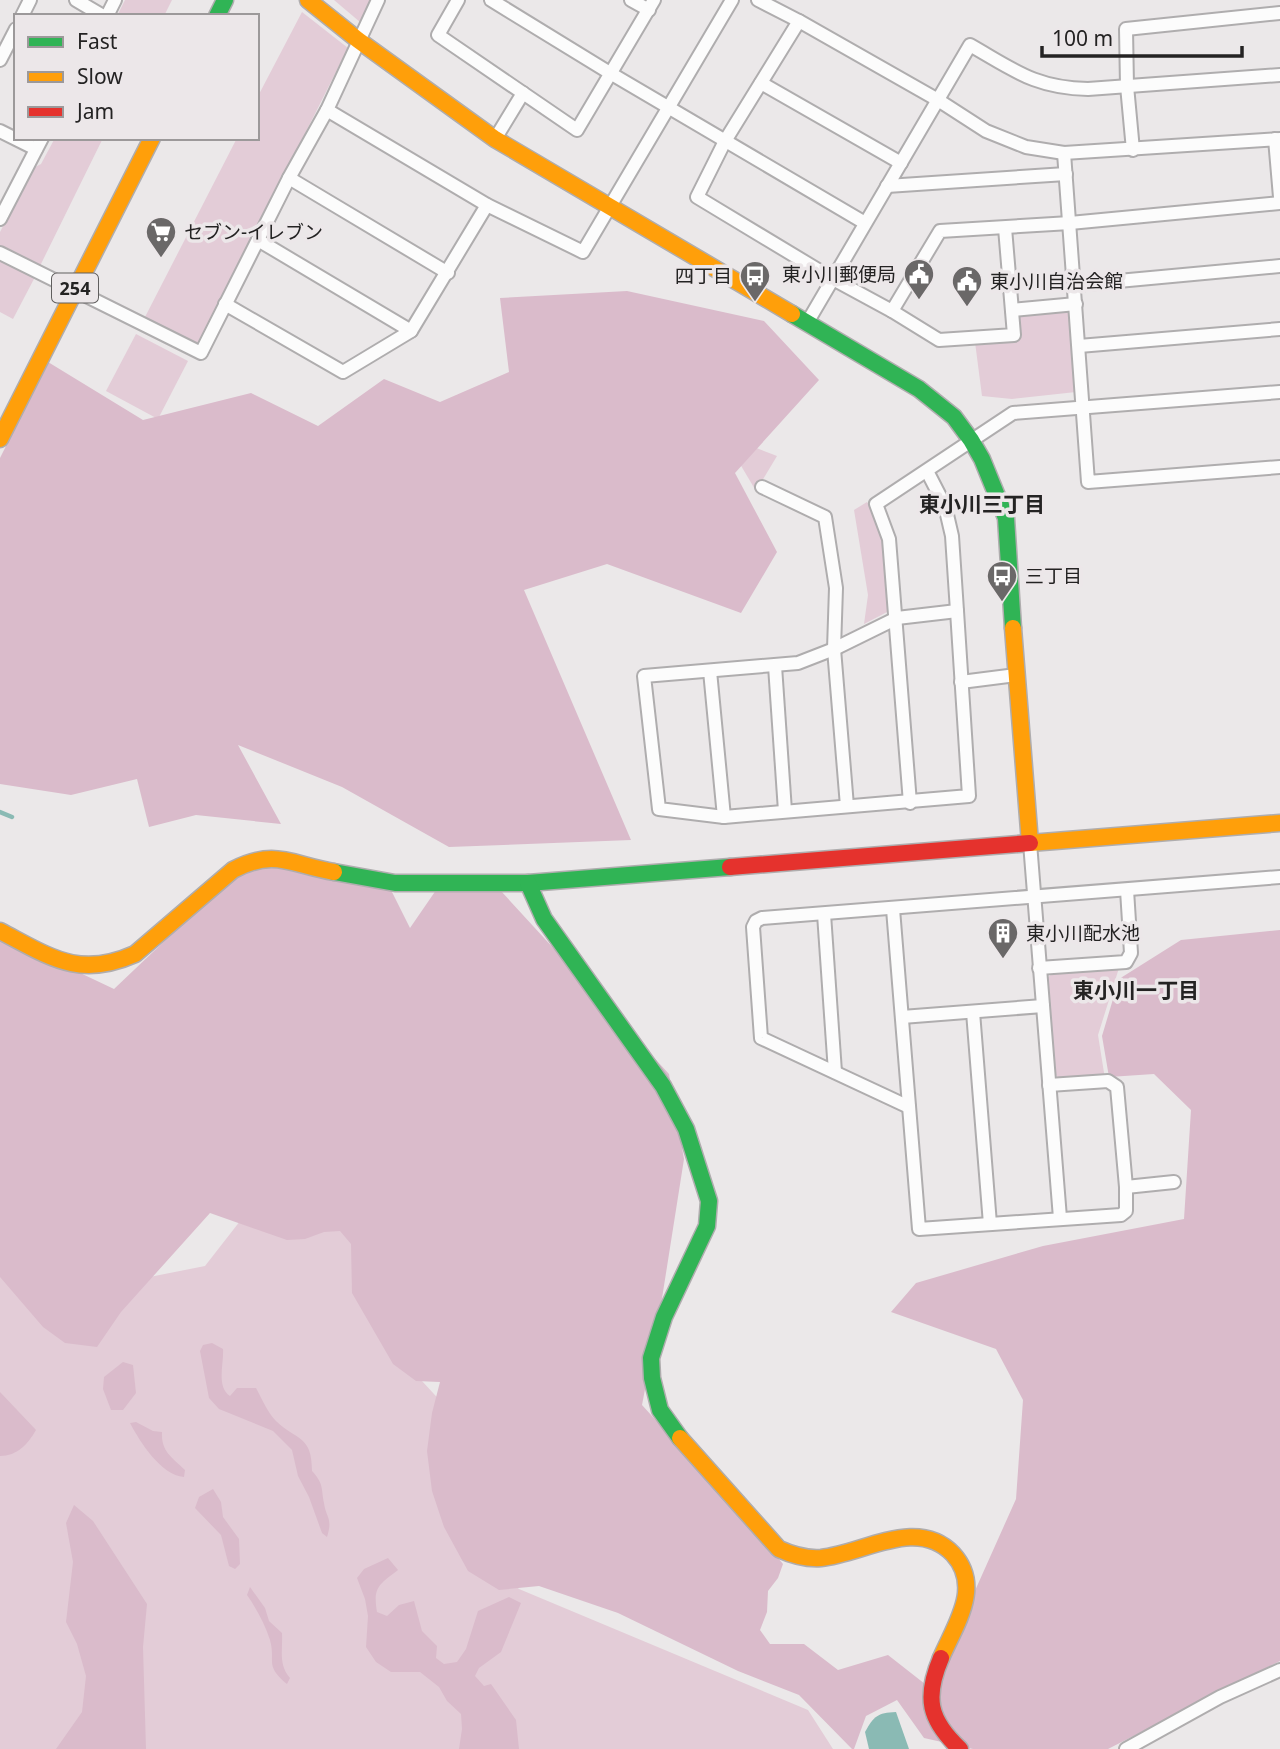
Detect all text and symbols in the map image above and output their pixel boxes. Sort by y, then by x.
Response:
legend [14,14,259,140]
scale bar [1042,14,1242,58]
text: 100 m [1052,24,1113,52]
text: Fast [77,27,118,55]
text: Slow [77,62,123,90]
text: Jam [75,97,114,125]
supermarket icon: セブン-イレブン [144,215,178,259]
place label: セブン-イレブン [184,219,323,245]
public building icon: 東小川郵便局 [902,257,936,301]
bus stop icon: 四丁目 [738,259,772,303]
place label: 東小川郵便局 [782,261,896,287]
place label: 四丁目 [675,263,732,289]
public building icon: 東小川自治会館 [950,264,984,308]
place label: 東小川自治会館 [990,268,1123,294]
road number: 254 [52,274,98,302]
district label: 東小川三丁目 [919,490,1045,518]
bus stop icon: 三丁目 [985,559,1019,603]
place label: 三丁目 [1025,563,1082,589]
building icon: 東小川配水池 [986,916,1020,960]
place label: 東小川配水池 [1026,920,1140,946]
district label: 東小川一丁目 [1073,976,1199,1004]

